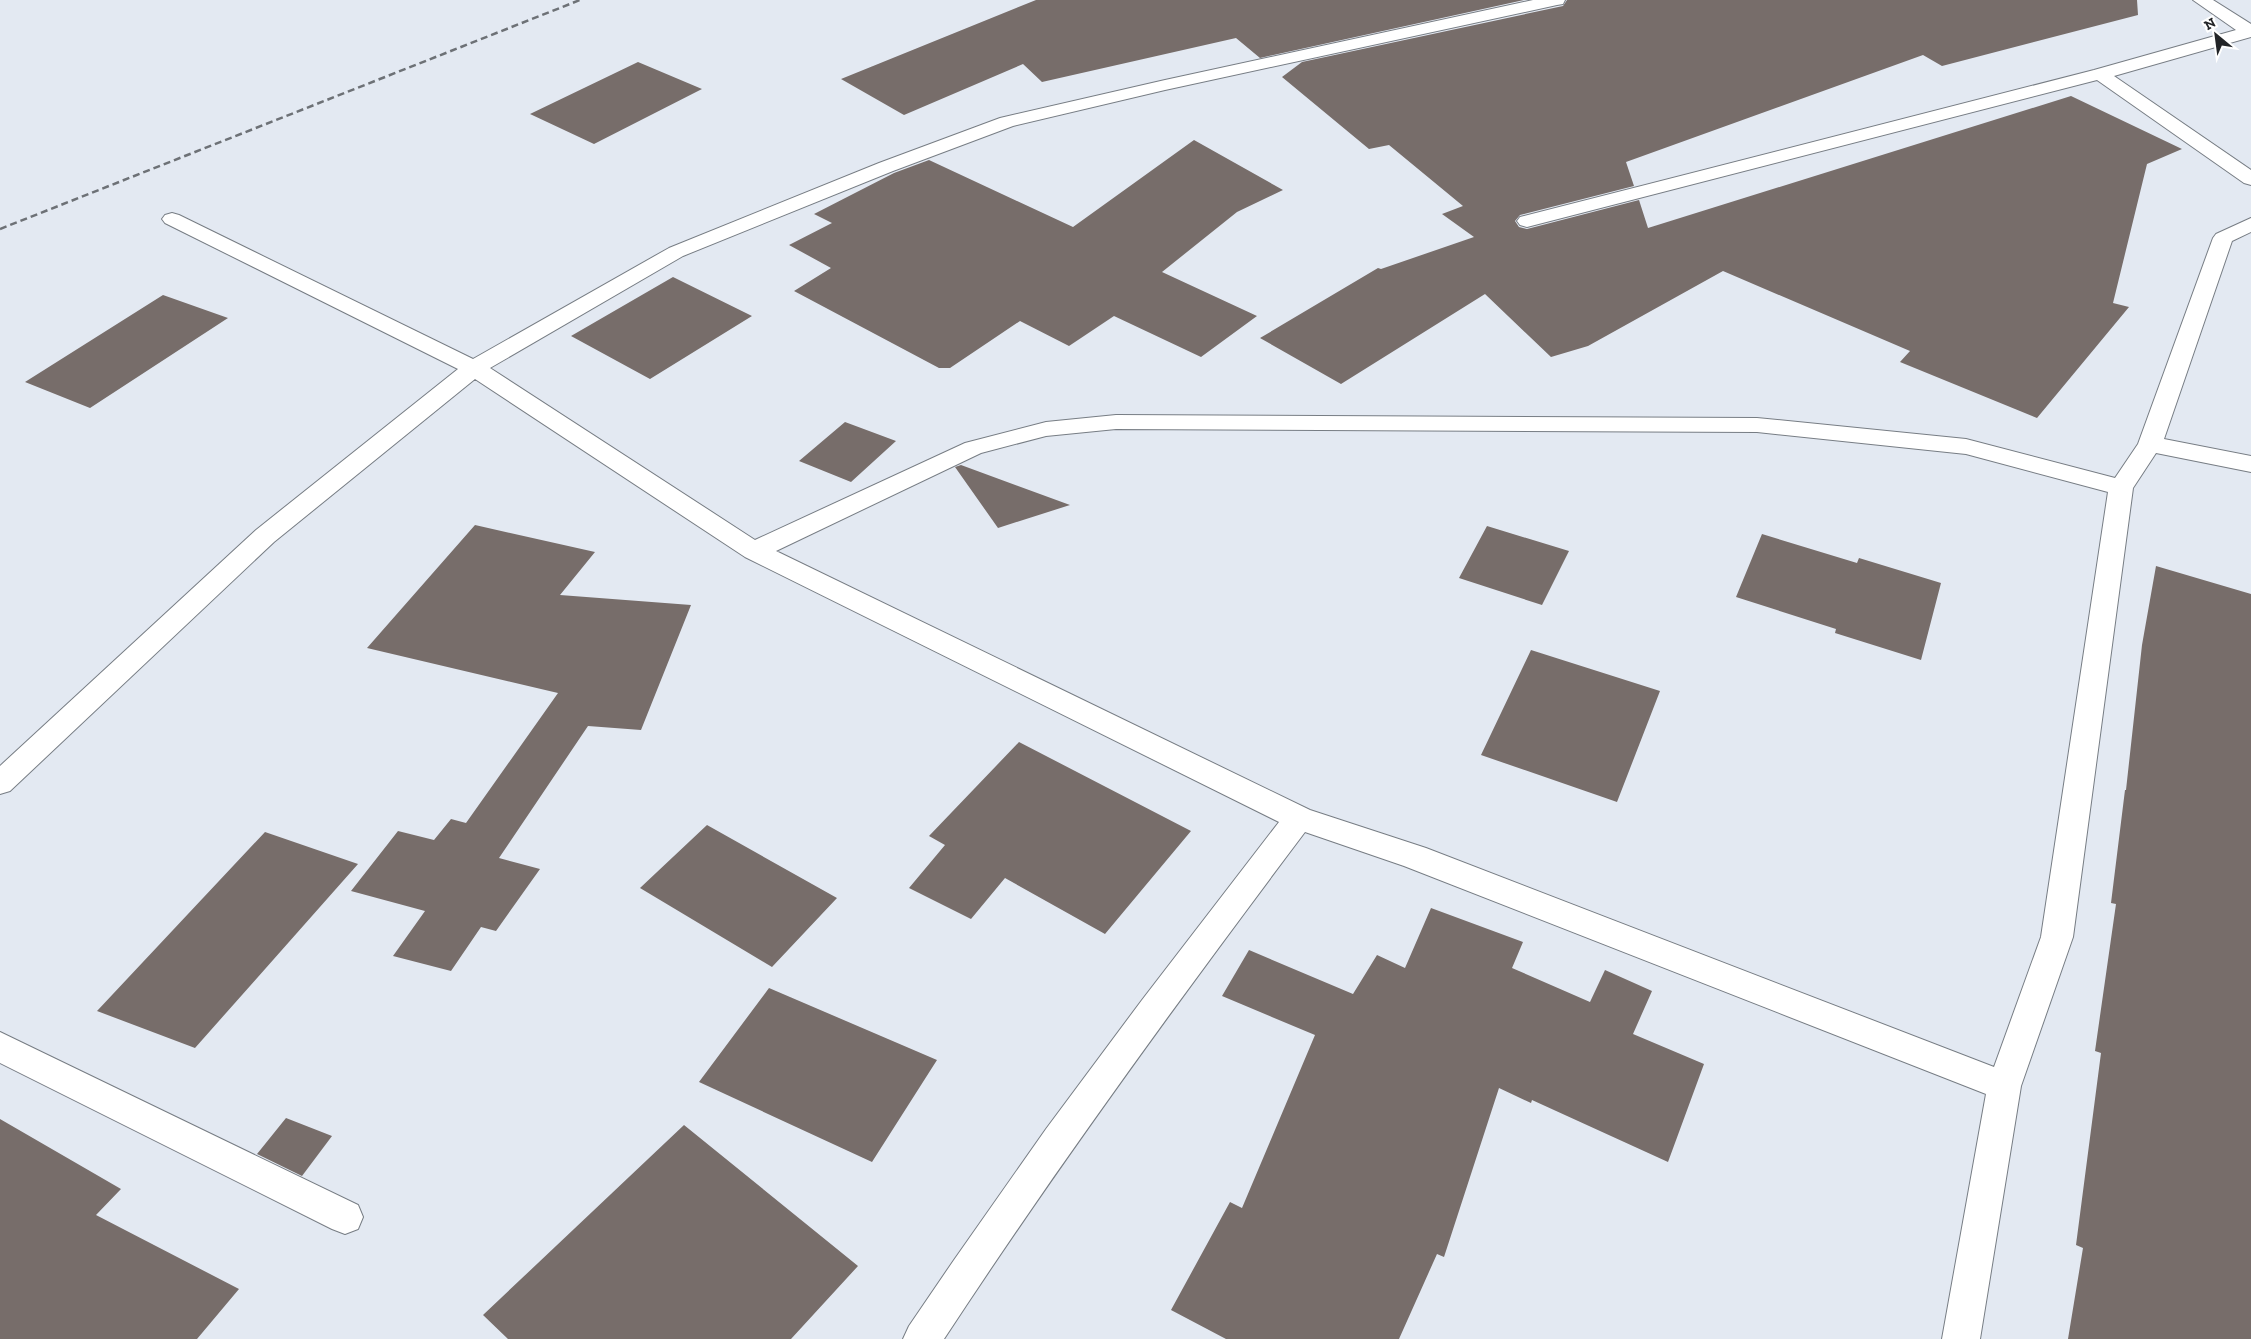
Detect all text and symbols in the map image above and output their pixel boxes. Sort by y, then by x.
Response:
north arrow [2191,10,2241,60]
text: N [2201,14,2219,34]

